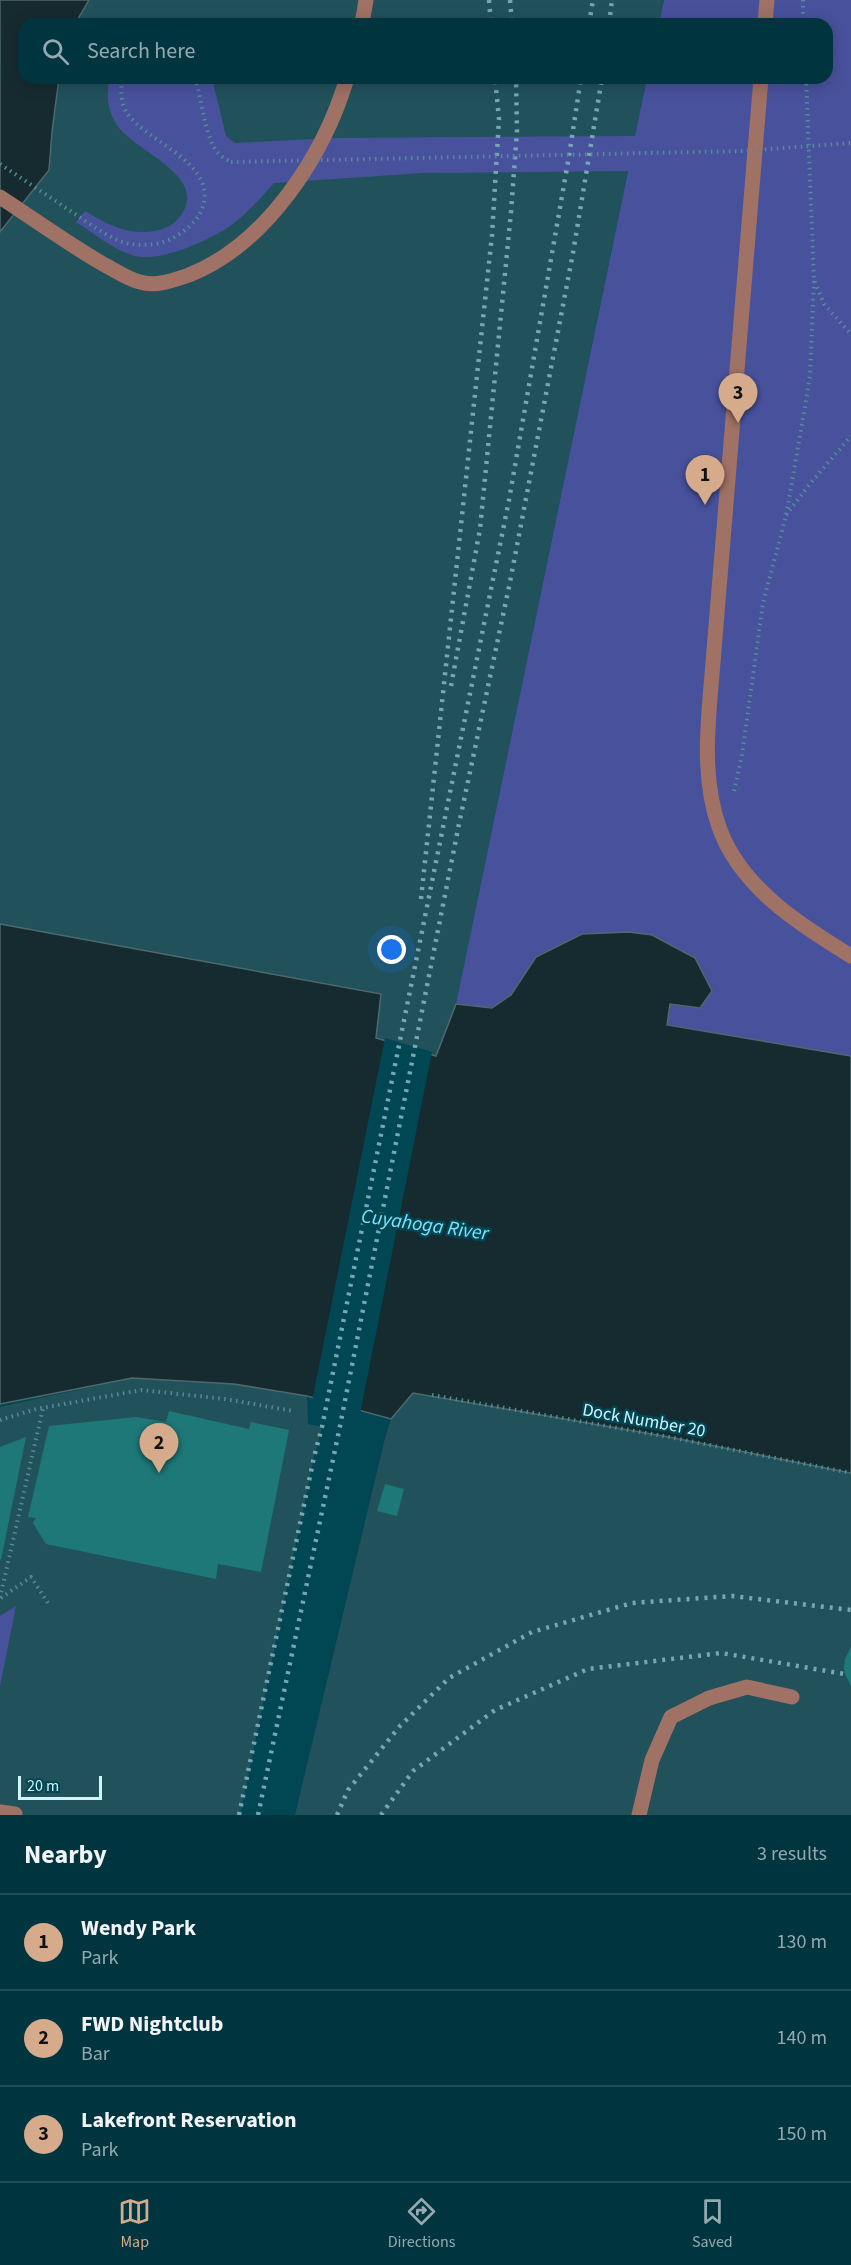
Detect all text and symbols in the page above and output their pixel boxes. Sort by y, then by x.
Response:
search box [18,18,833,84]
icon: search [39,35,72,68]
text: Search here [87,35,195,67]
pin: 3 [718,374,758,423]
pin: 1 [686,456,724,505]
your location [377,935,406,964]
water label: Cuyahoga River [359,1202,491,1248]
street label: Dock Number 20 [580,1397,707,1444]
pin: 2 [140,1424,178,1473]
scale bar [18,1773,102,1800]
text: 20 m [27,1775,59,1797]
text: Nearby [24,1836,107,1873]
text: 3 results [757,1840,827,1868]
text: Wendy Park [81,1912,196,1944]
text: 1 [38,1928,49,1956]
text: 130 m [777,1928,827,1956]
text: Park [81,1944,118,1972]
text: FWD Nightclub [81,2008,223,2040]
text: 2 [38,2024,49,2052]
text: 140 m [777,2024,827,2052]
text: Bar [81,2040,110,2068]
text: Lakefront Reservation [81,2104,297,2136]
text: 3 [38,2120,49,2148]
text: 150 m [777,2120,827,2148]
text: Park [81,2136,118,2164]
tab: Map [118,2195,151,2253]
tab: Directions [388,2195,455,2253]
tab: Saved [692,2195,733,2253]

